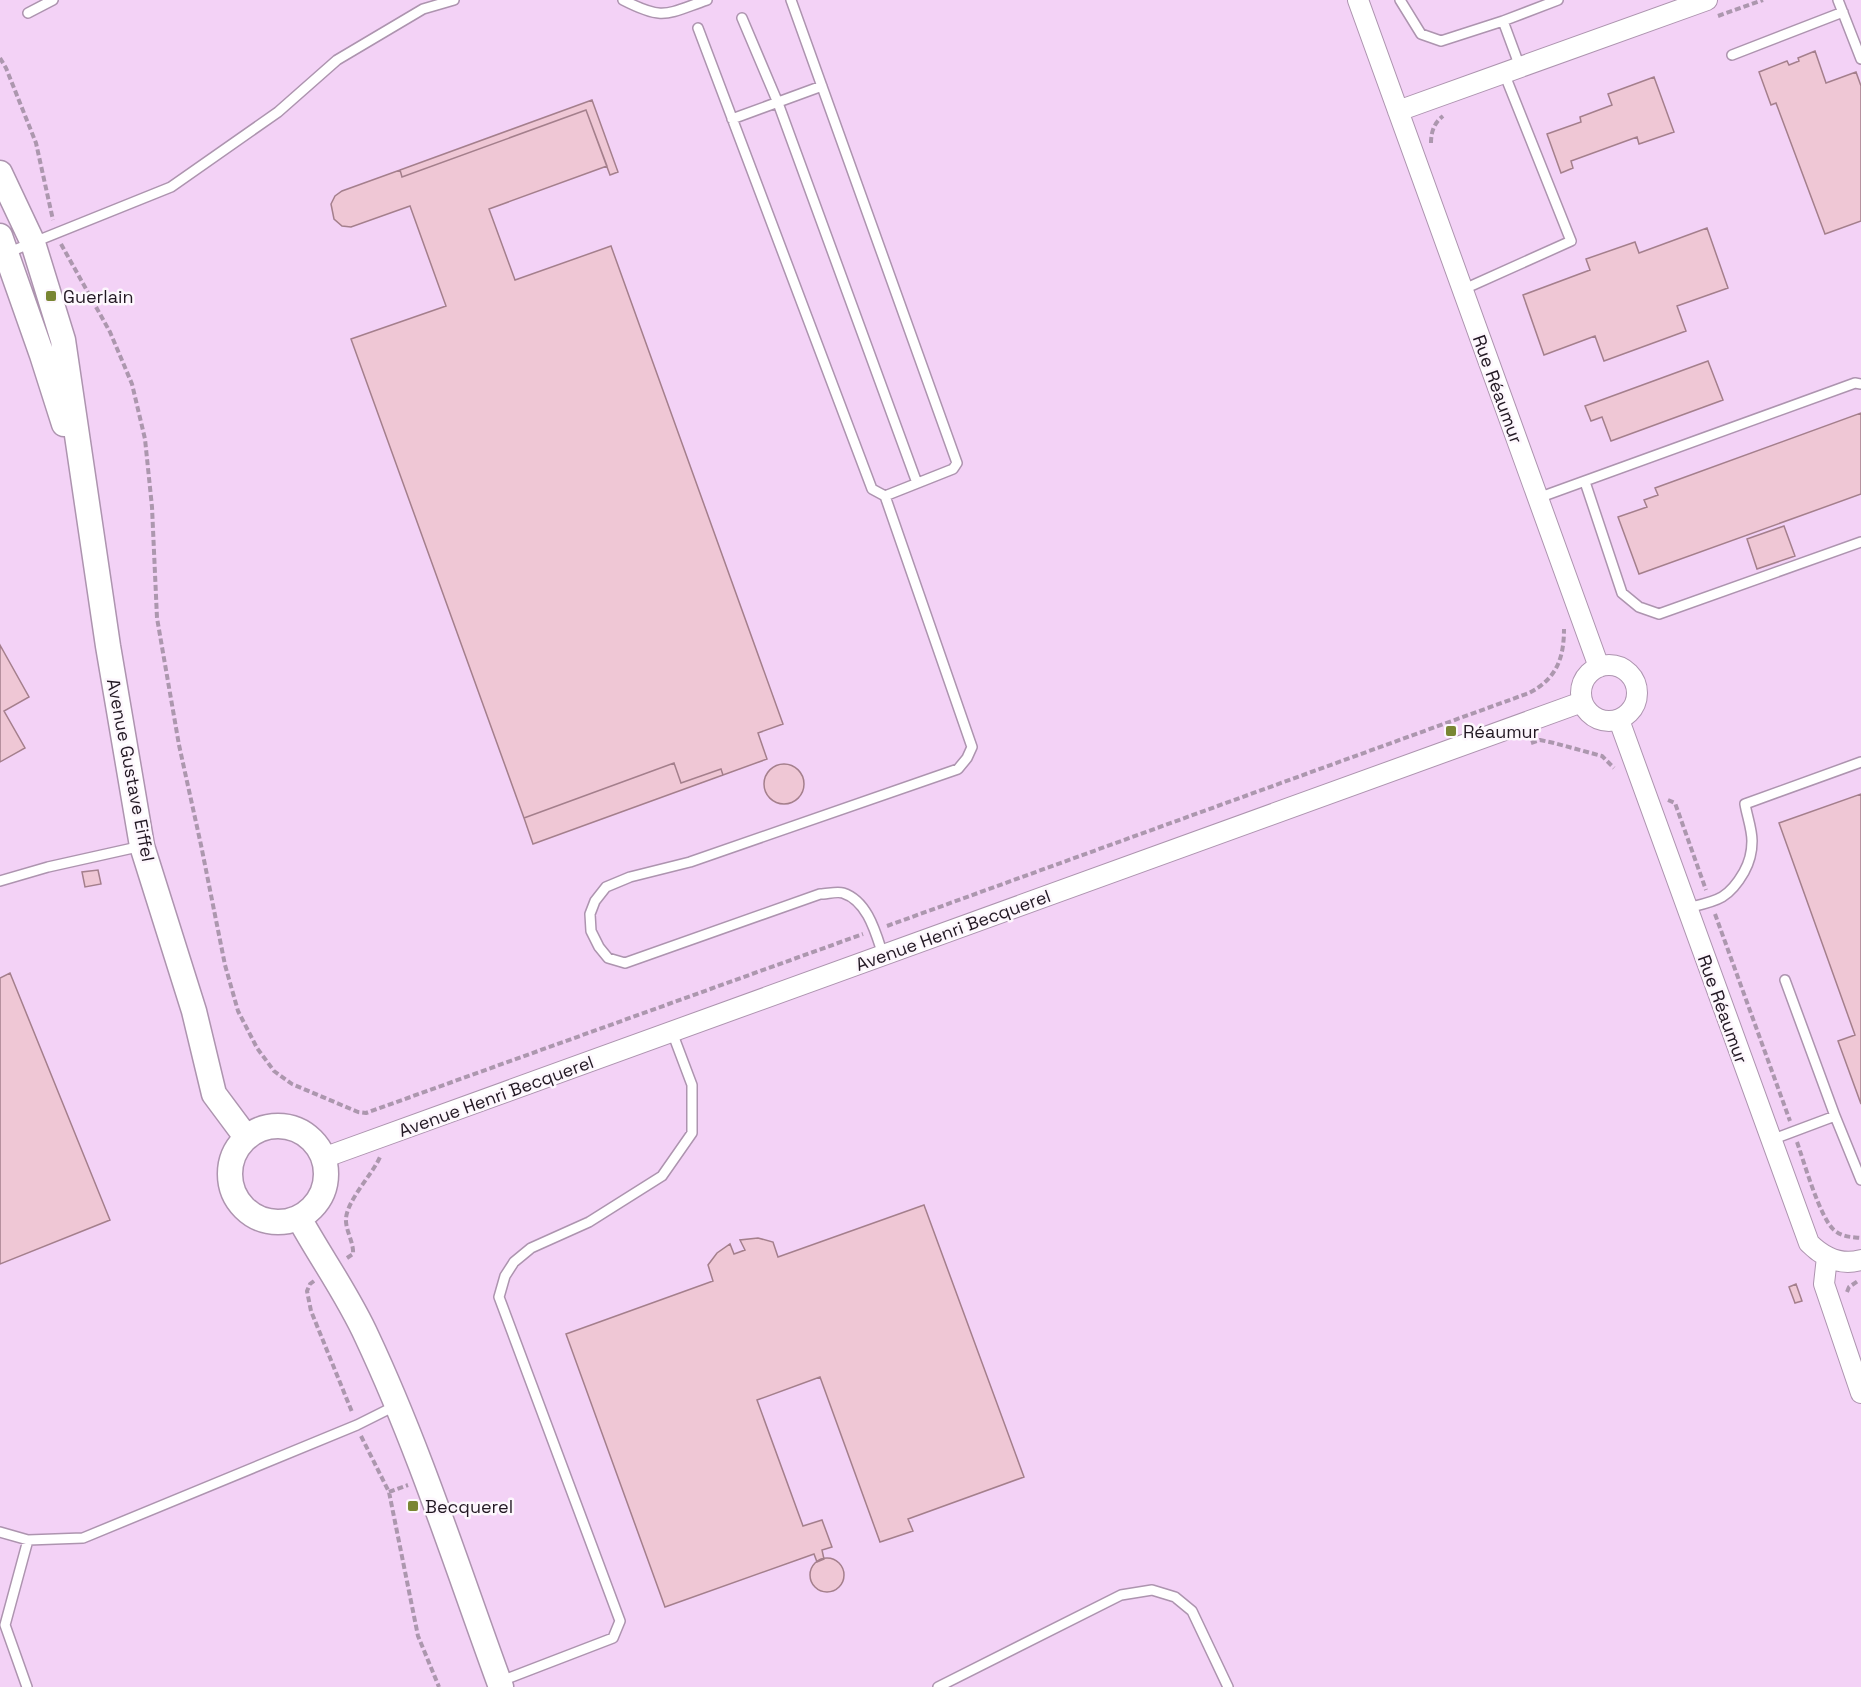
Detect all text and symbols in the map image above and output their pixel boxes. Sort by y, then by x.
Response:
place label: Guerlain [63,285,134,308]
marker: Guerlain [44,289,58,303]
street label: Rue Réaumur [1468,332,1528,447]
street label: Avenue Gustave Eiffel [102,677,160,863]
place label: Réaumur [1463,720,1540,743]
marker: Réaumur [1444,724,1458,738]
street label: Avenue Henri Becquerel [852,884,1054,976]
street label: Rue Réaumur [1693,952,1753,1067]
street label: Avenue Henri Becquerel [395,1050,597,1142]
place label: Becquerel [425,1495,513,1518]
marker: Becquerel [406,1499,420,1513]

